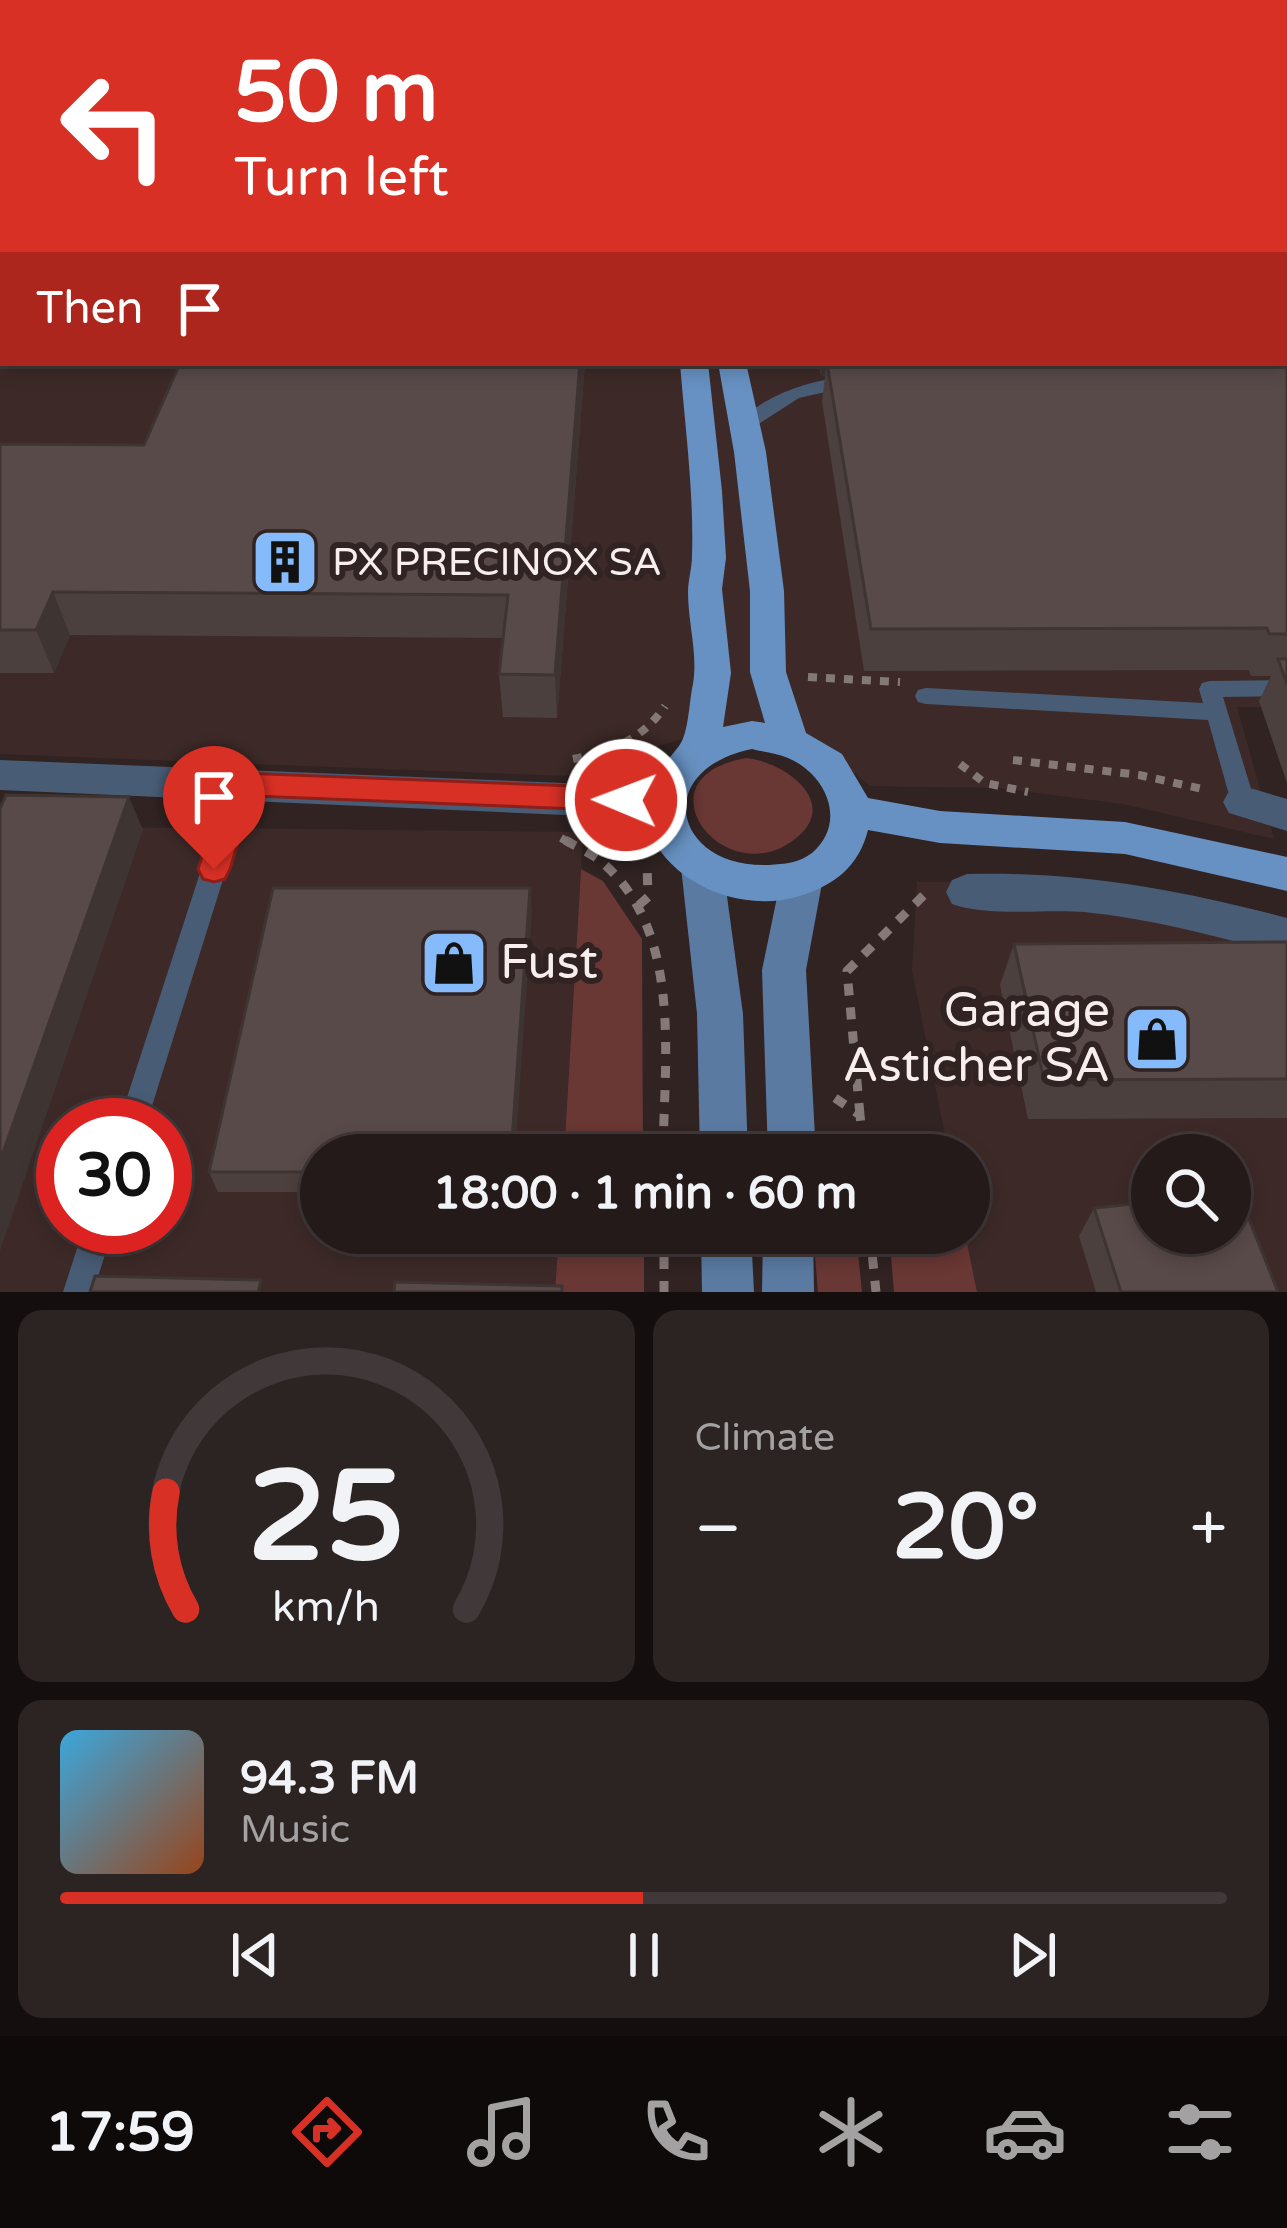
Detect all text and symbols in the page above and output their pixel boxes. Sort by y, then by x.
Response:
text: 50 m [234,43,438,144]
icon: left [36,48,192,204]
text: Turn left [234,145,449,210]
icon: arrive [167,276,233,342]
text: Then [36,282,143,336]
building icon: PX PRECINOX SA [250,527,320,597]
place label: PX PRECINOX SA [332,539,662,586]
position arrow [563,737,689,863]
pin [163,746,265,869]
icon: arrive [181,764,247,830]
shop icon: Fust [419,928,489,998]
place label: Fust [500,934,598,992]
place label: Garage Asticher SA [843,982,1110,1095]
shop icon: Garage Asticher SA [1122,1004,1192,1074]
speed limit sign: 30 [36,1098,192,1254]
map controls [1131,1134,1251,1254]
button: search [1131,1134,1251,1254]
text: 18:00 · 1 min · 60 m [433,1167,857,1221]
text: Climate [695,1414,835,1461]
text: 25 [248,1443,405,1594]
text: 20° [892,1474,1039,1583]
text: − [695,1489,742,1569]
text: + [1190,1489,1227,1569]
text: km/h [272,1582,380,1633]
text: 94.3 FM [240,1752,419,1806]
text: Music [240,1806,350,1853]
icon: previous [222,1922,288,1988]
icon: pause [611,1922,677,1988]
icon: next [1000,1922,1066,1988]
icon: directions [285,2090,369,2174]
icon: music [460,2090,544,2174]
icon: phone [634,2090,718,2174]
icon: climate [809,2090,893,2174]
icon: car [983,2090,1067,2174]
icon: filters [1158,2090,1242,2174]
text: 17:59 [45,2100,195,2165]

